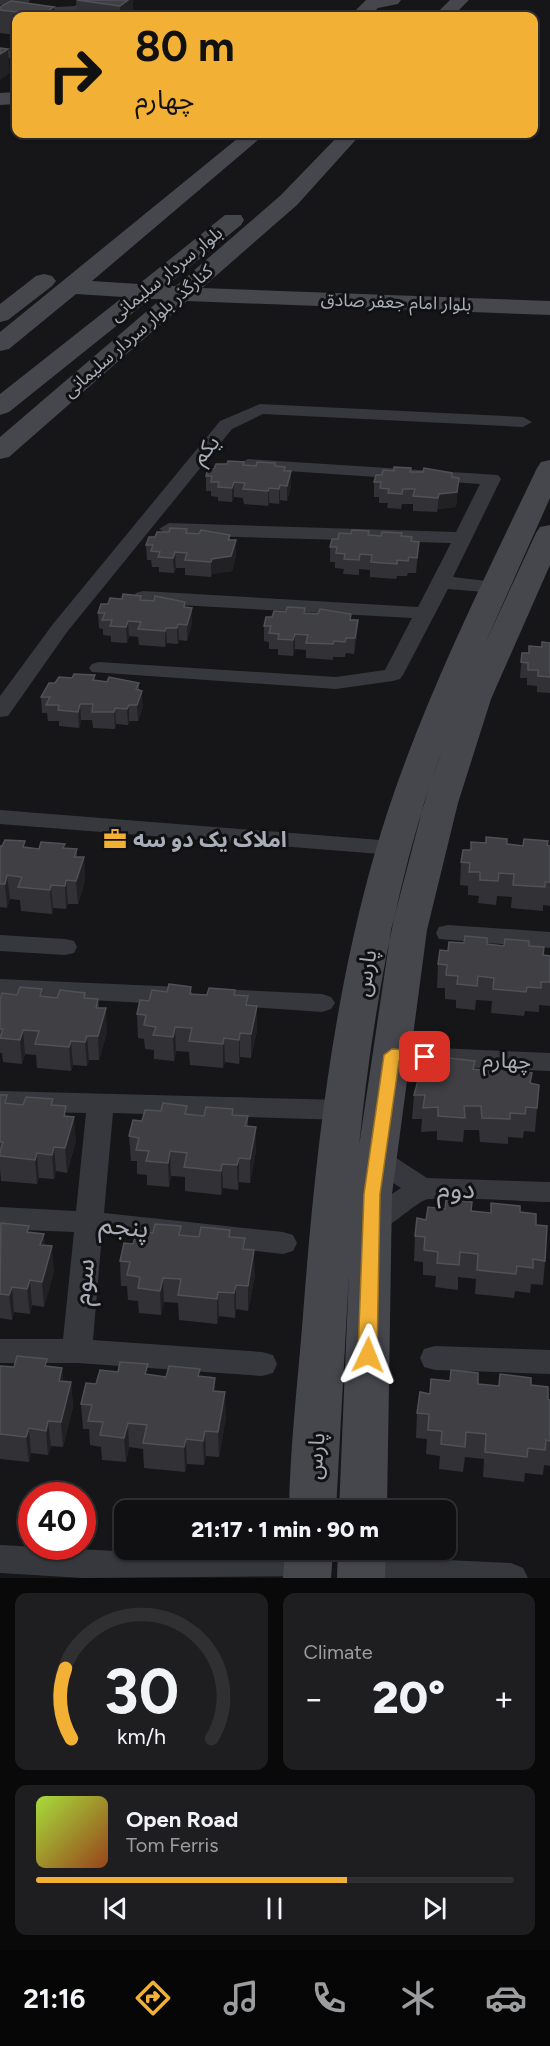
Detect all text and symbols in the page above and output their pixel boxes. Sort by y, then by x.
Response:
text: 80 m [135,21,235,72]
icon: right [36,36,114,114]
text: چهارم [135,83,194,116]
street label: بلوار سردار سلیمانی [105,222,227,326]
street label: کنارگذر بلوار سردار سلیمانی [59,260,218,402]
street label: بلوار امام جعفر صادق [320,288,472,319]
street label: یکم [185,429,228,472]
office icon: املاک یک دو سه [102,826,128,852]
place label: املاک یک دو سه [133,826,287,853]
street label: پارس [348,948,384,999]
pin [399,1031,450,1082]
icon: arrive [408,1040,441,1073]
street label: چهارم [482,1046,532,1078]
street label: دوم [437,1172,475,1209]
street label: پنجم [97,1206,151,1249]
street label: سوم [64,1257,105,1307]
position arrow [336,1323,400,1387]
street label: پارس [300,1432,332,1481]
speed limit sign: 40 [18,1482,96,1560]
text: 21:17 · 1 min · 90 m [191,1516,379,1543]
text: Climate [304,1640,373,1664]
text: 30 [104,1654,179,1729]
text: 20° [372,1670,445,1724]
text: − [304,1679,324,1718]
text: + [493,1679,514,1718]
text: km/h [117,1724,166,1749]
text: Open Road [126,1806,238,1833]
text: Tom Ferris [126,1833,219,1857]
icon: previous [99,1892,132,1925]
icon: pause [258,1892,291,1925]
icon: next [418,1892,451,1925]
icon: directions [132,1977,174,2019]
icon: music [220,1977,262,2019]
icon: phone [308,1977,350,2019]
icon: climate [397,1977,439,2019]
icon: car [485,1977,527,2019]
text: 21:16 [23,1982,85,2015]

